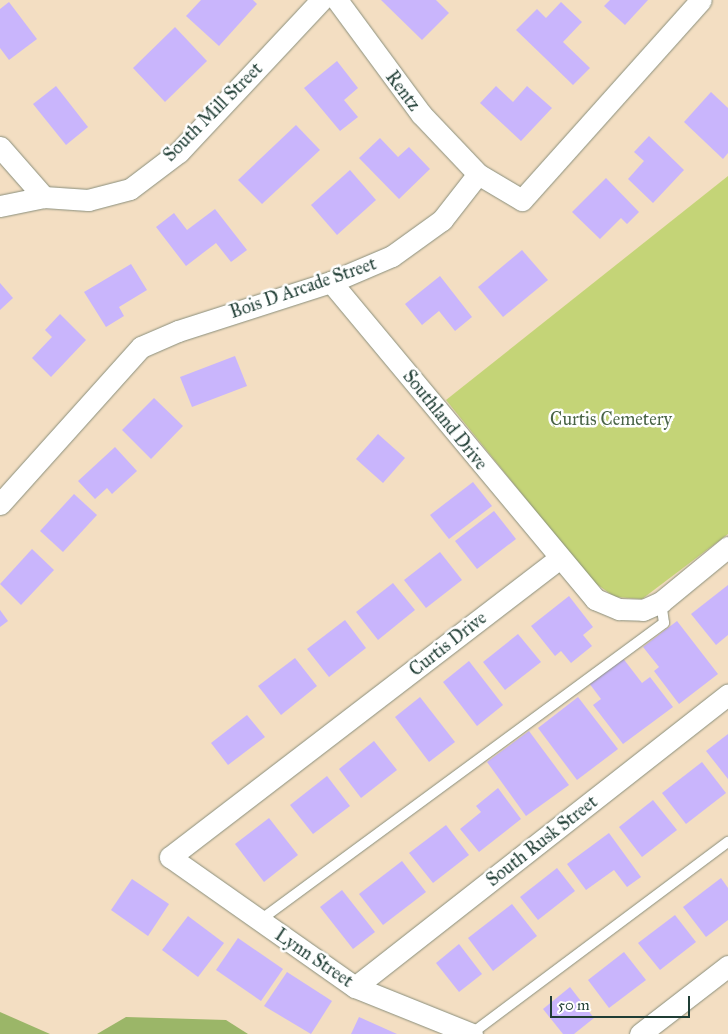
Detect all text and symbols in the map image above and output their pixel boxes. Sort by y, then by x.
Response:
street label: South Mill Street [159,58,267,166]
street label: Rentz [381,67,425,115]
street label: Bois D Arcade Street [227,253,379,323]
street label: Southland Drive [398,366,492,474]
park label: Curtis Cemetery [550,408,672,430]
street label: Curtis Drive [405,607,491,681]
street label: South Rusk Street [482,791,602,891]
street label: Lynn Street [271,924,357,992]
scale bar [553,986,693,1018]
text: 50 m [558,996,590,1014]

